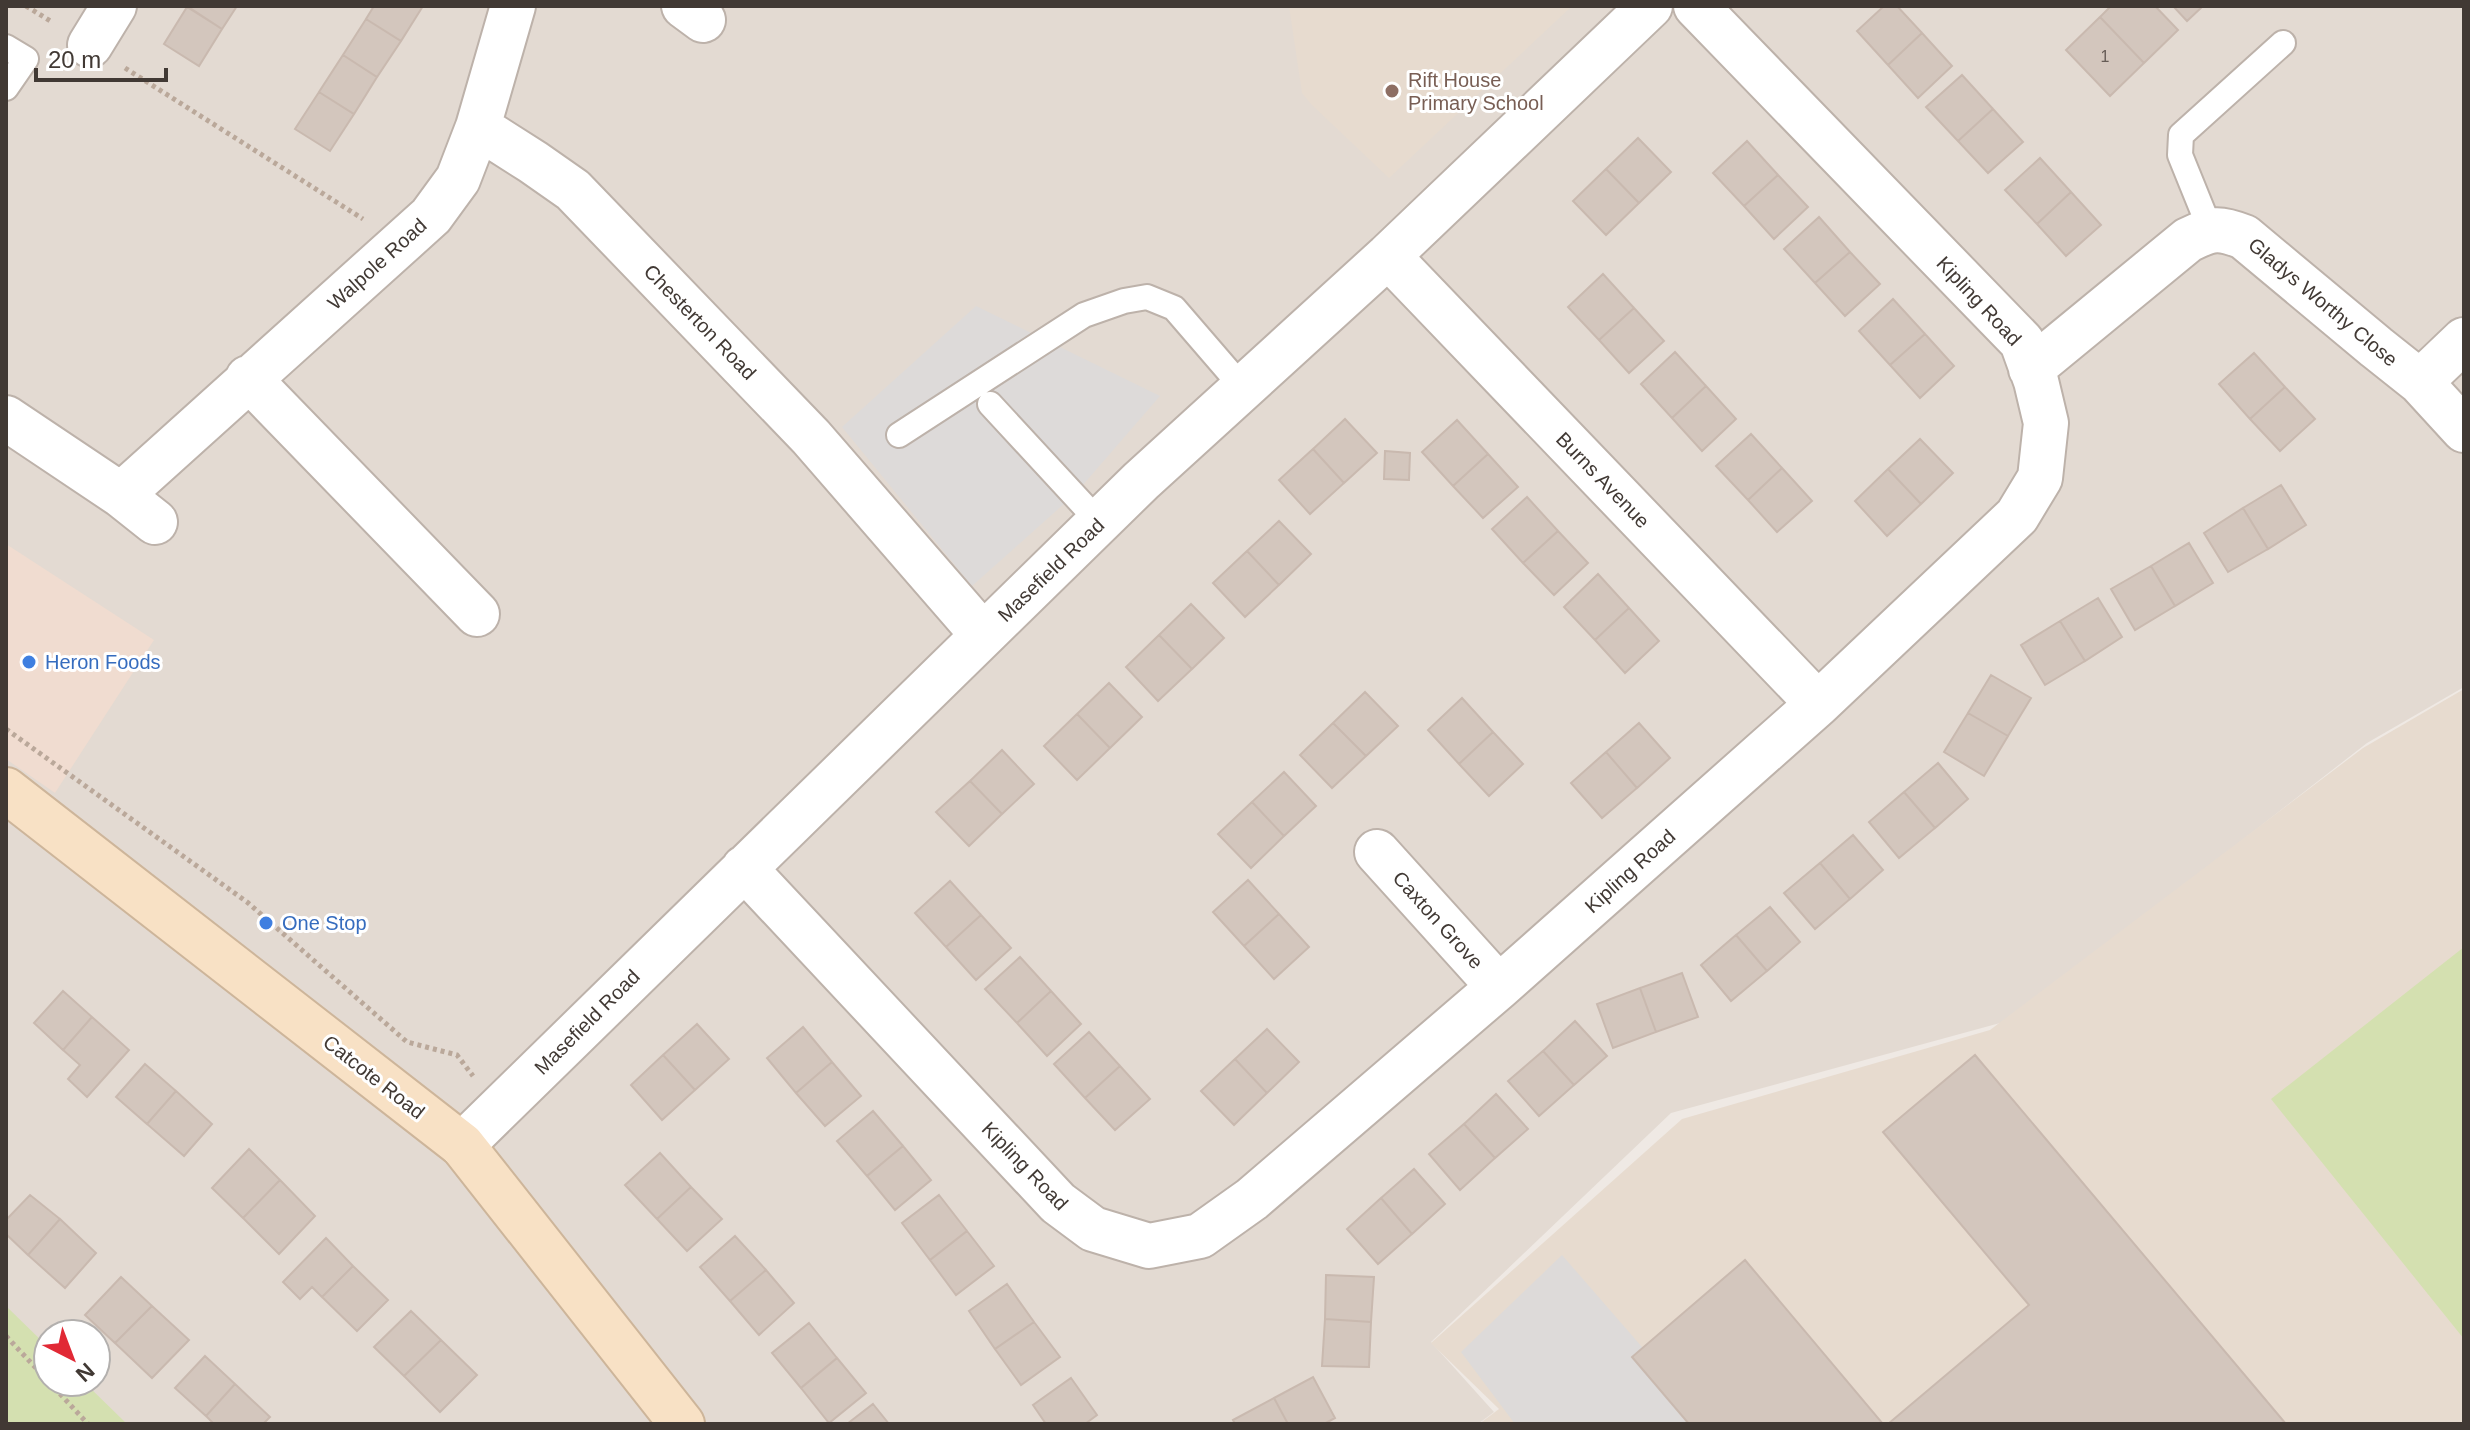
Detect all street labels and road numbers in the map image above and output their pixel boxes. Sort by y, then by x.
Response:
street label: Walpole Road [323,214,431,314]
street label: Gladys Worthy Close [2244,233,2402,371]
street label: Kipling Road [1932,252,2026,350]
street label: Chesterton Road [640,260,760,384]
street label: Burns Avenue [1552,428,1654,532]
street label: Masefield Road [993,514,1109,626]
street label: Kipling Road [1580,825,1680,917]
street label: Caxton Grove [1389,867,1487,973]
street label: Masefield Road [530,965,644,1079]
street label: Catcote Road [319,1031,429,1123]
street label: Kipling Road [978,1118,1072,1214]

